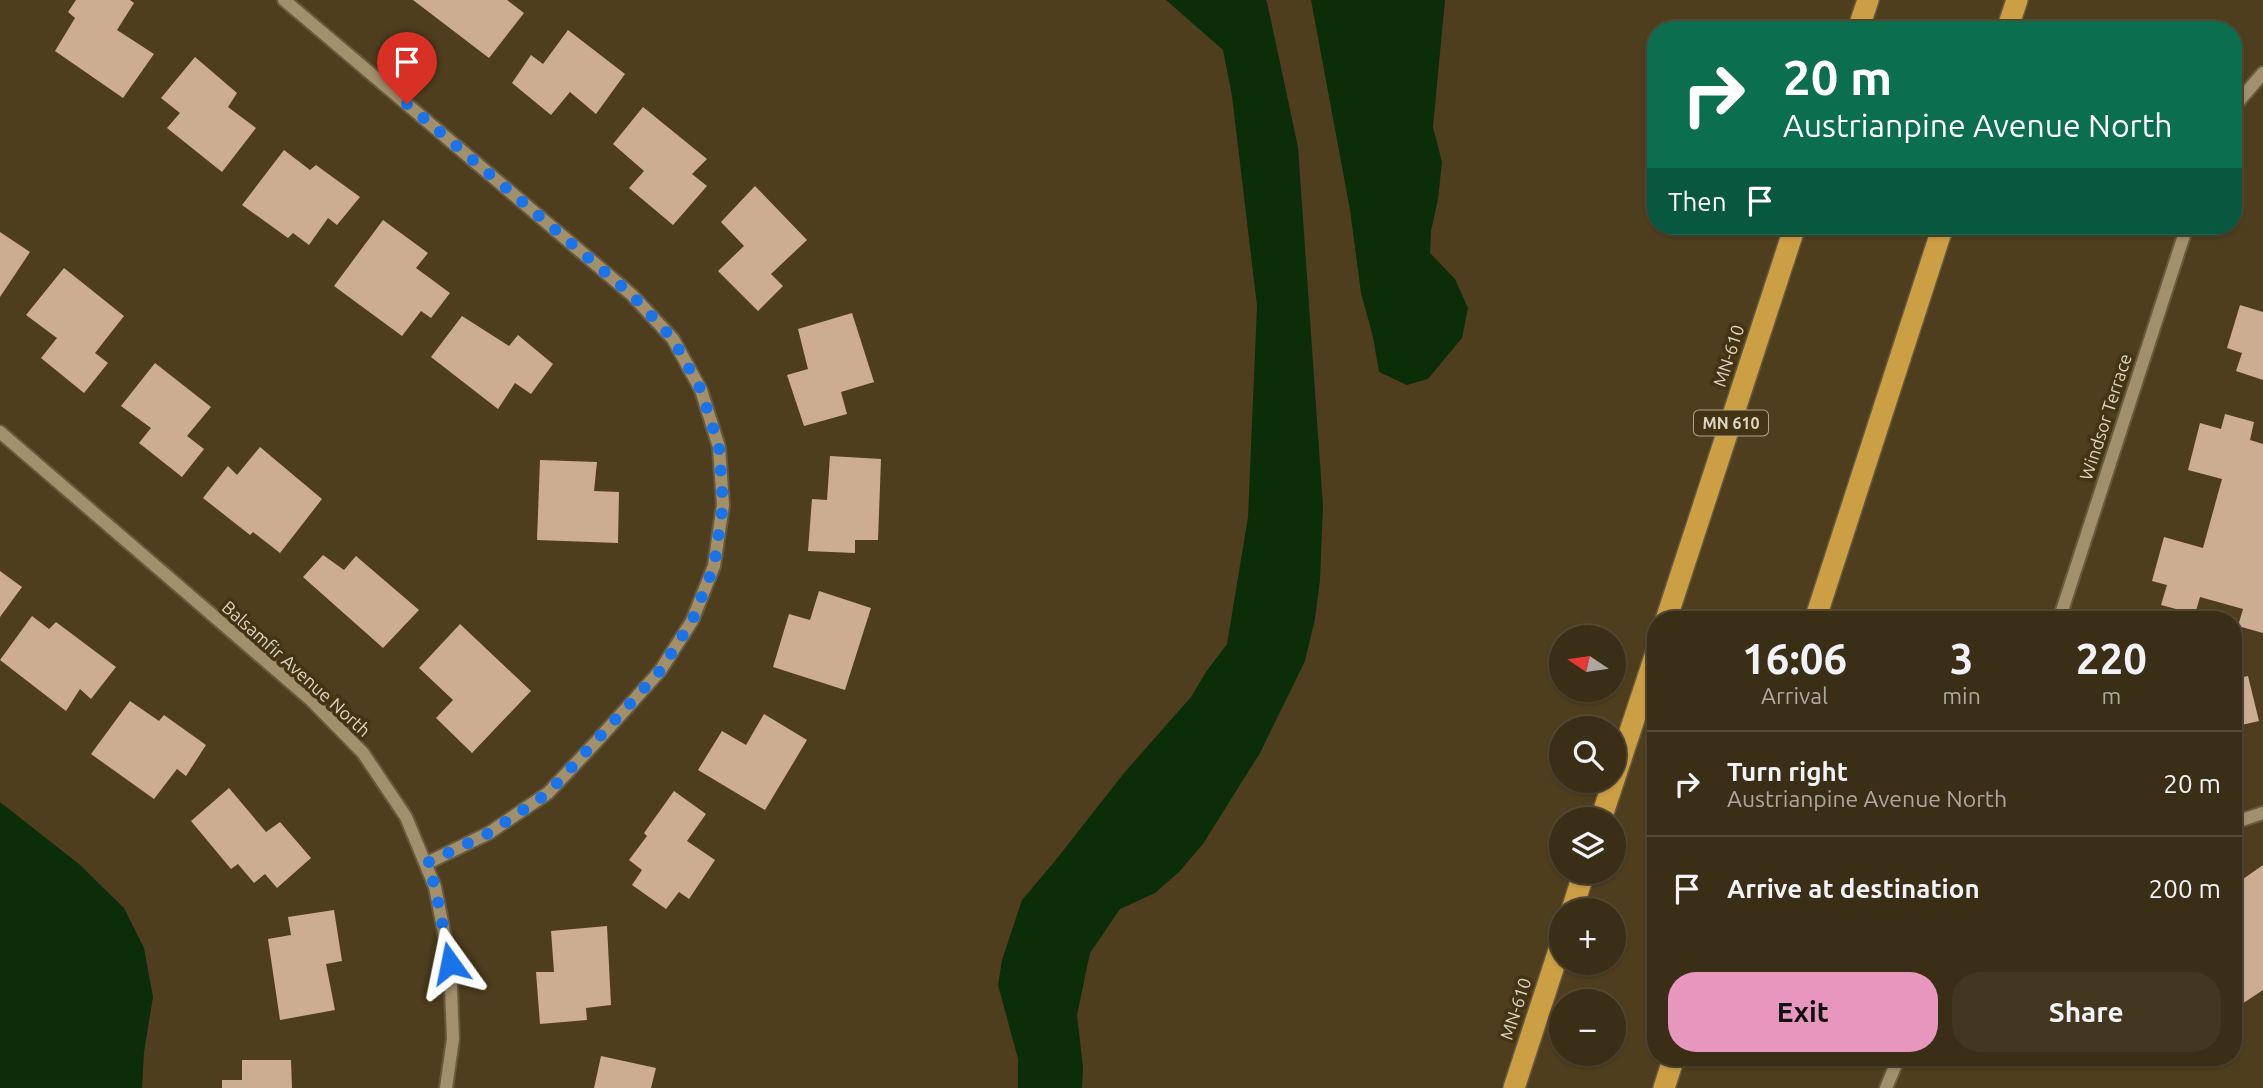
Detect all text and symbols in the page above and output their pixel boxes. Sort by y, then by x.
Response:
pin [377,32,437,104]
icon: arrive [388,43,426,81]
icon: right [1668,49,1759,140]
text: 20 m [1783,49,1892,104]
text: Austrianpine Avenue North [1783,107,2173,143]
icon: arrive [1741,182,1779,220]
text: Then [1668,187,1727,216]
street label: MN-610 [1709,322,1747,389]
street label: Windsor Terrace [2075,351,2135,482]
road number: MN 610 [1694,410,1768,436]
street label: Balsamfir Avenue North [218,596,375,740]
north arrow [1549,625,1626,702]
map controls [1549,625,1626,1066]
text: 16:06 [1742,635,1847,682]
text: 3 [1950,635,1973,682]
text: 220 [2076,635,2147,682]
text: Arrival [1761,683,1828,708]
text: min [1942,683,1981,708]
text: m [2101,683,2121,708]
button: search [1549,716,1626,793]
text: Turn right [1727,757,1848,786]
icon: right [1668,765,1706,803]
text: 20 m [2163,769,2221,798]
text: Austrianpine Avenue North [1727,786,2007,811]
button: layers [1549,807,1626,884]
icon: arrive [1668,870,1706,908]
text: Arrive at destination [1727,874,1980,903]
text: 200 m [2149,874,2221,903]
button: + [1549,898,1626,975]
position arrow [413,926,487,1000]
button: Exit [1668,972,1938,1052]
button: Share [1952,972,2221,1052]
street label: MN-610 [1496,975,1534,1042]
button: − [1549,989,1626,1066]

